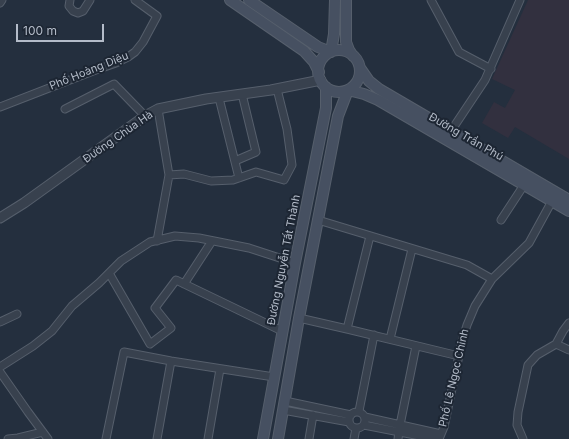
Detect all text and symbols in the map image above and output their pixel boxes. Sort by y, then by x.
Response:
scale bar [18,16,106,42]
text: 100 m [23,23,57,38]
street label: Phố Hoàng Diệu [48,49,130,93]
street label: Đường Chùa Hà [81,108,155,166]
street label: Đường Trần Phú [426,110,506,164]
street label: Đường Nguyễn Tất Thành [265,194,303,326]
street label: Phố Lê Ngọc Chinh [436,328,472,428]

